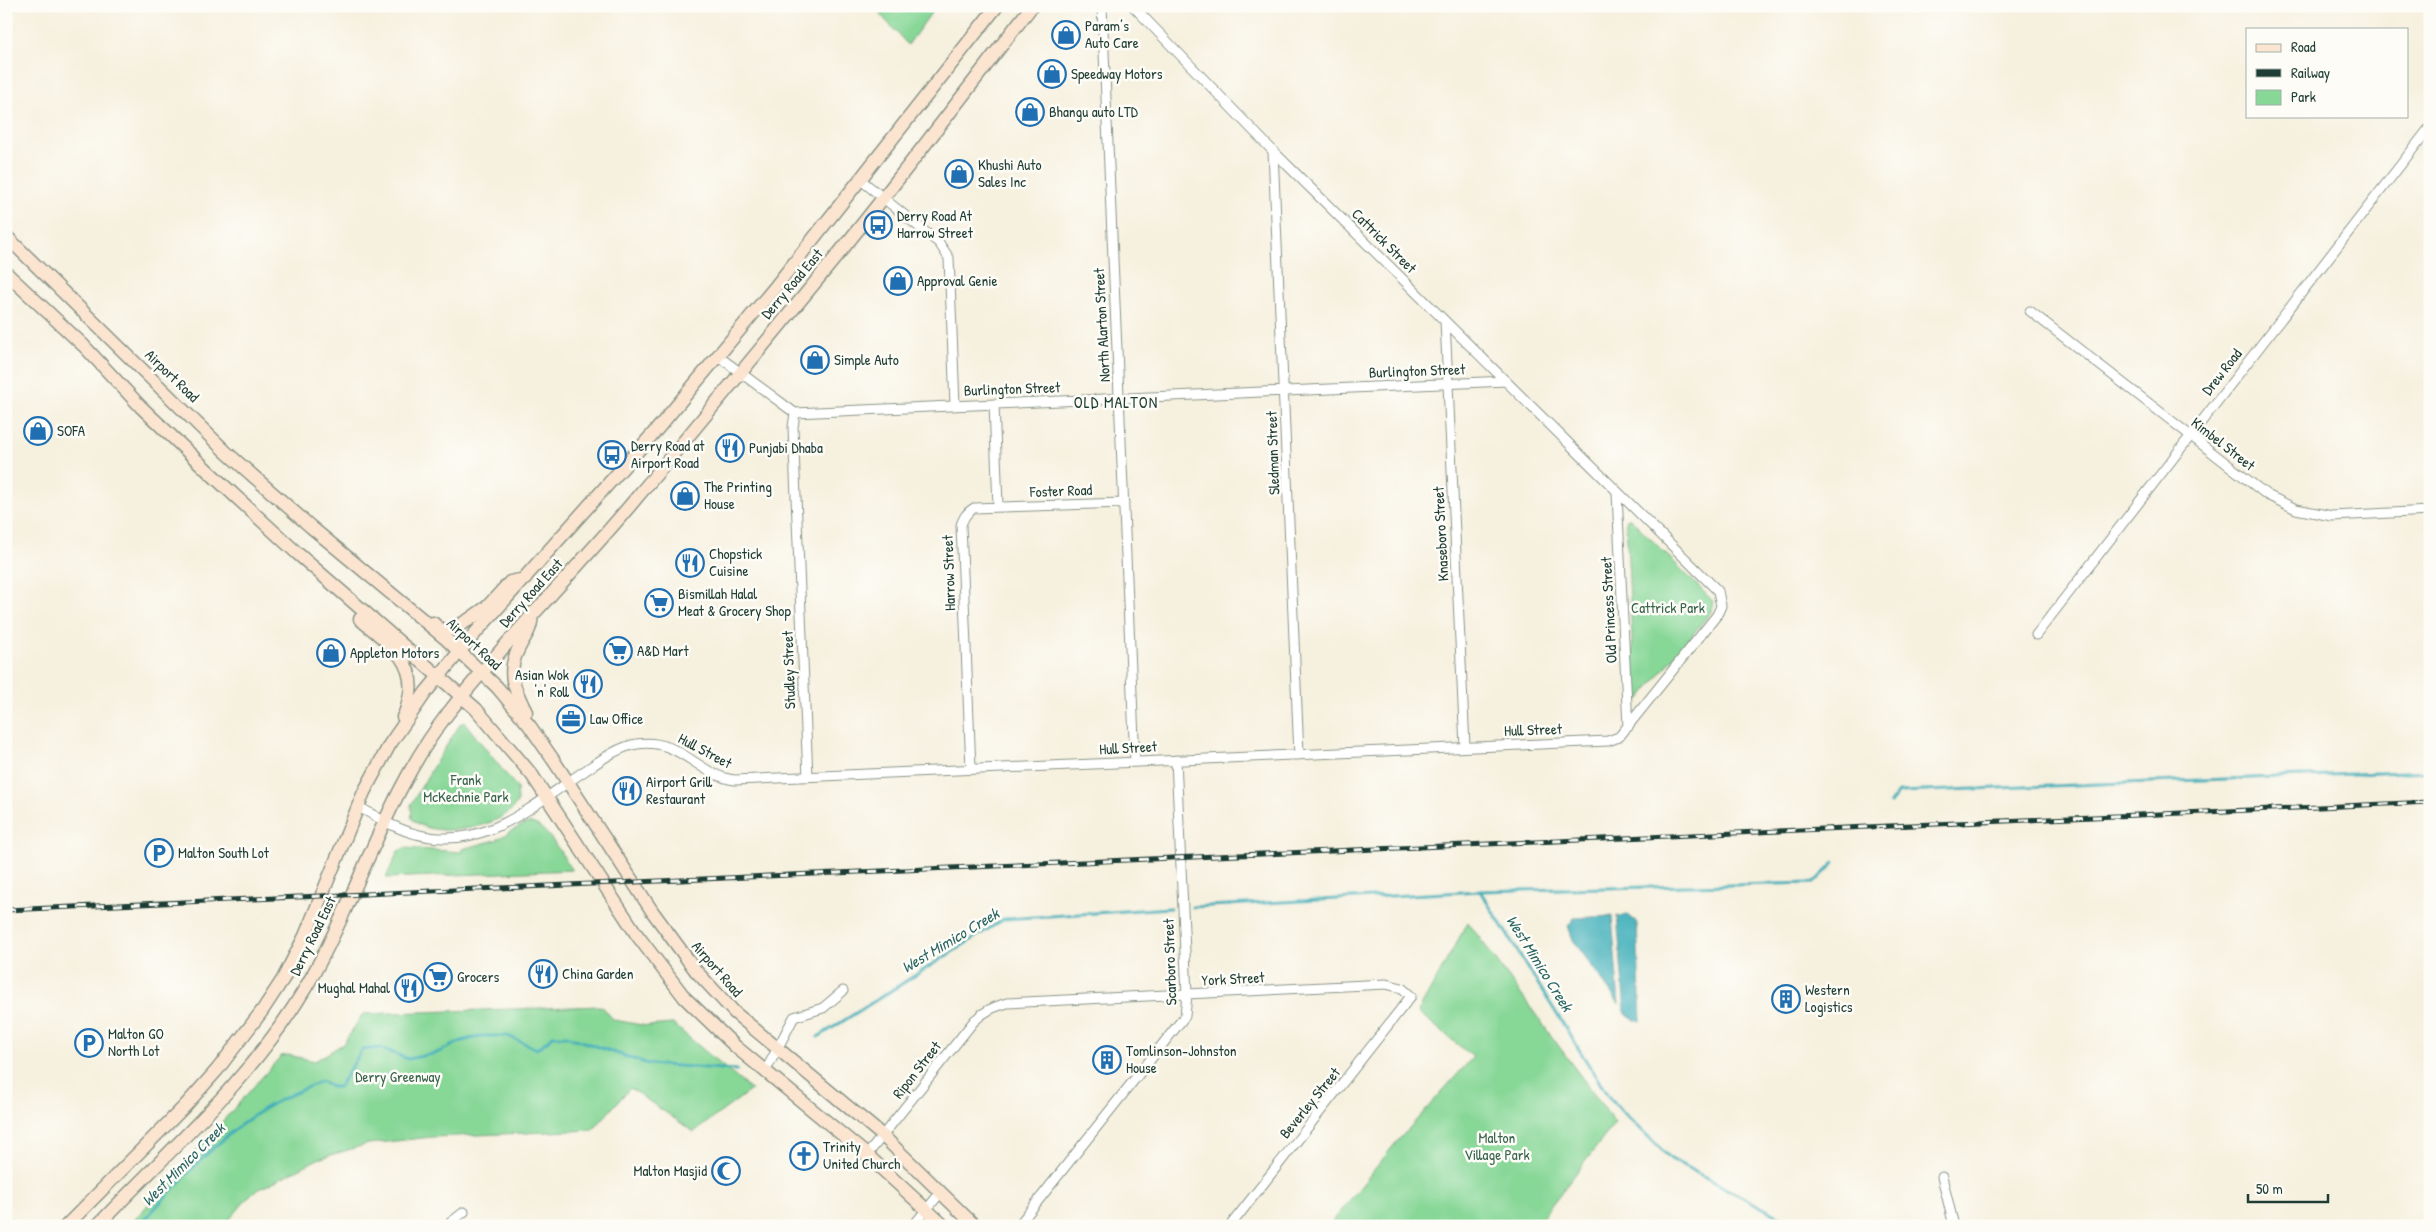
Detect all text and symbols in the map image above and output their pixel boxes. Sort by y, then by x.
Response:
place label: Param’s Auto Care [1085,15,1139,53]
shop icon: Param’s Auto Care [1051,20,1081,50]
legend [2246,28,2408,118]
text: Road [2291,36,2316,57]
shop icon: Speedway Motors [1037,59,1067,89]
text: Railway [2291,62,2330,83]
place label: Speedway Motors [1071,63,1163,84]
text: Park [2291,86,2316,107]
shop icon: Bhangu auto LTD [1015,97,1045,127]
place label: Bhangu auto LTD [1049,101,1139,122]
place label: Khushi Auto Sales Inc [978,154,1042,192]
shop icon: Khushi Auto Sales Inc [944,159,974,189]
street label: Cattrick Street [1347,204,1422,278]
place label: Derry Road At Harrow Street [897,205,974,243]
bus stop icon: Derry Road At Harrow Street [863,210,893,240]
street label: Derry Road East [756,243,828,323]
shop icon: Approval Genie [883,266,913,296]
street label: North Alarton Street [1088,267,1115,383]
place label: Approval Genie [917,270,998,291]
street label: Drew Road [2197,344,2247,399]
street label: Airport Road [141,345,204,407]
shop icon: Simple Auto [800,345,830,375]
place label: Simple Auto [834,349,899,370]
street label: Burlington Street [1368,358,1466,383]
street label: Burlington Street [963,376,1061,401]
district label: OLD MALTON [1074,391,1158,413]
street label: Sledman Street [1261,410,1284,495]
street label: Kimbel Street [2187,412,2260,476]
shop icon: SOFA [23,416,53,446]
place label: SOFA [57,420,86,441]
restaurant icon: Punjabi Dhaba [715,433,745,463]
place label: Derry Road at Airport Road [631,435,705,473]
place label: Punjabi Dhaba [749,437,823,458]
bus stop icon: Derry Road at Airport Road [597,440,627,470]
place label: The Printing House [704,476,772,514]
street label: Foster Road [1028,479,1093,502]
shop icon: The Printing House [670,481,700,511]
street label: Knaseboro Street [1427,485,1453,582]
street label: Harrow Street [937,534,960,611]
place label: Chopstick Cuisine [709,543,762,581]
restaurant icon: Chopstick Cuisine [675,548,705,578]
street label: Derry Road East [494,553,568,632]
street label: Old Princess Street [1595,555,1622,664]
place label: Bismillah Halal Meat & Grocery Shop [678,583,791,621]
supermarket icon: Bismillah Halal Meat & Grocery Shop [644,588,674,618]
park label: Cattrick Park [1631,597,1705,618]
street label: Airport Road [442,613,506,675]
street label: Studley Street [777,630,800,710]
supermarket icon: A&D Mart [603,636,633,666]
shop icon: Appleton Motors [316,638,346,668]
place label: A&D Mart [637,640,689,661]
place label: Appleton Motors [350,642,440,663]
place label: Asian Wok 'n' Roll [515,664,570,702]
restaurant icon: Asian Wok 'n' Roll [573,669,603,699]
office icon: Law Office [556,704,586,734]
place label: Law Office [590,708,643,729]
street label: Hull Street [1504,718,1563,741]
street label: Hull Street [675,728,736,774]
street label: Hull Street [1099,735,1158,760]
park label: Frank McKechnie Park [423,769,509,807]
place label: Airport Grill Restaurant [646,771,713,809]
restaurant icon: Airport Grill Restaurant [612,776,642,806]
parking icon: Malton South Lot [144,838,174,868]
place label: Malton South Lot [178,842,270,863]
street label: Derry Road East [284,892,341,979]
water label: West Mimico Creek [897,902,1004,978]
water label: West Mimico Creek [1502,911,1579,1017]
street label: Scarboro Street [1157,917,1182,1006]
street label: Airport Road [687,936,748,1001]
restaurant icon: China Garden [528,959,558,989]
supermarket icon: Grocers [423,962,453,992]
place label: China Garden [562,963,634,984]
place label: Grocers [457,966,500,987]
street label: York Street [1201,966,1266,991]
restaurant icon: Mughal Mahal [394,973,424,1003]
place label: Mughal Mahal [318,977,390,998]
place label: Western Logistics [1805,979,1853,1017]
building icon: Western Logistics [1771,984,1801,1014]
place label: Malton GO North Lot [108,1023,164,1061]
parking icon: Malton GO North Lot [74,1028,104,1058]
street label: Ripon Street [887,1036,946,1103]
place label: Tomlinson-Johnston House [1126,1040,1237,1078]
building icon: Tomlinson-Johnston House [1092,1045,1122,1075]
street label: Beverley Street [1274,1062,1345,1143]
park label: Derry Greenway [355,1066,441,1087]
water label: West Mimico Creek [136,1116,231,1211]
park label: Malton Village Park [1464,1127,1530,1165]
place label: Trinity United Church [823,1136,900,1174]
church icon: Trinity United Church [789,1141,819,1171]
mosque icon: Malton Masjid [711,1156,741,1186]
place label: Malton Masjid [633,1160,707,1181]
scale bar [2248,1172,2328,1204]
text: 50 m [2256,1178,2283,1199]

